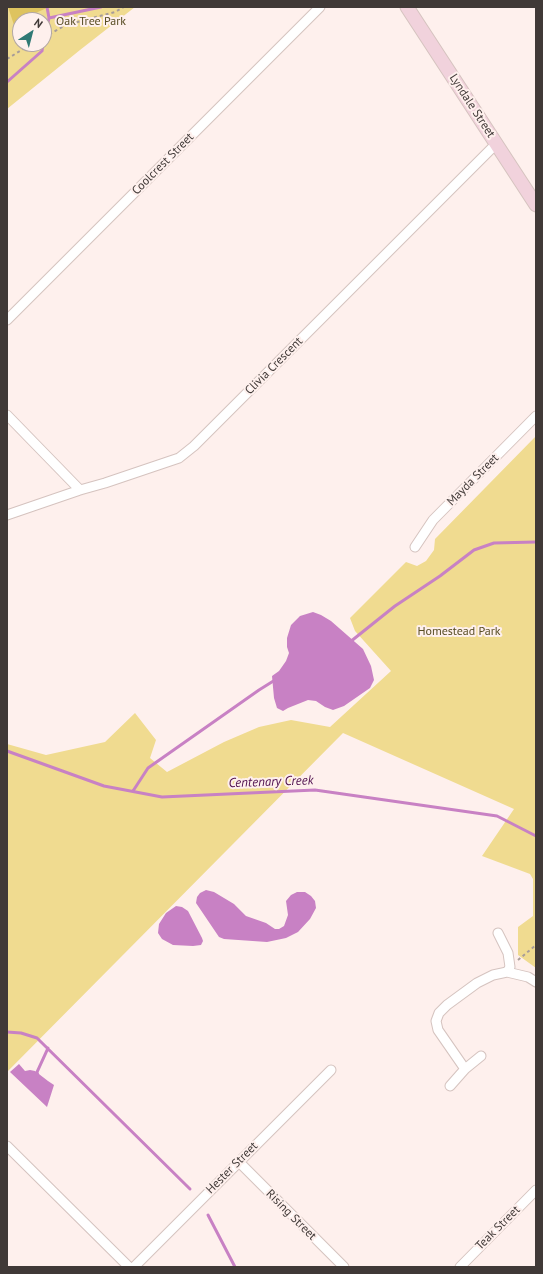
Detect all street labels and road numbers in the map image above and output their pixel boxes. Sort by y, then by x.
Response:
street label: Lyndale Street [446,71,498,141]
street label: Coolcrest Street [129,130,197,198]
street label: Clivia Crescent [242,334,306,398]
street label: Mayda Street [444,451,502,509]
street label: Hester Street [203,1139,261,1197]
street label: Rising Street [263,1187,319,1243]
street label: Teak Street [473,1203,523,1253]

